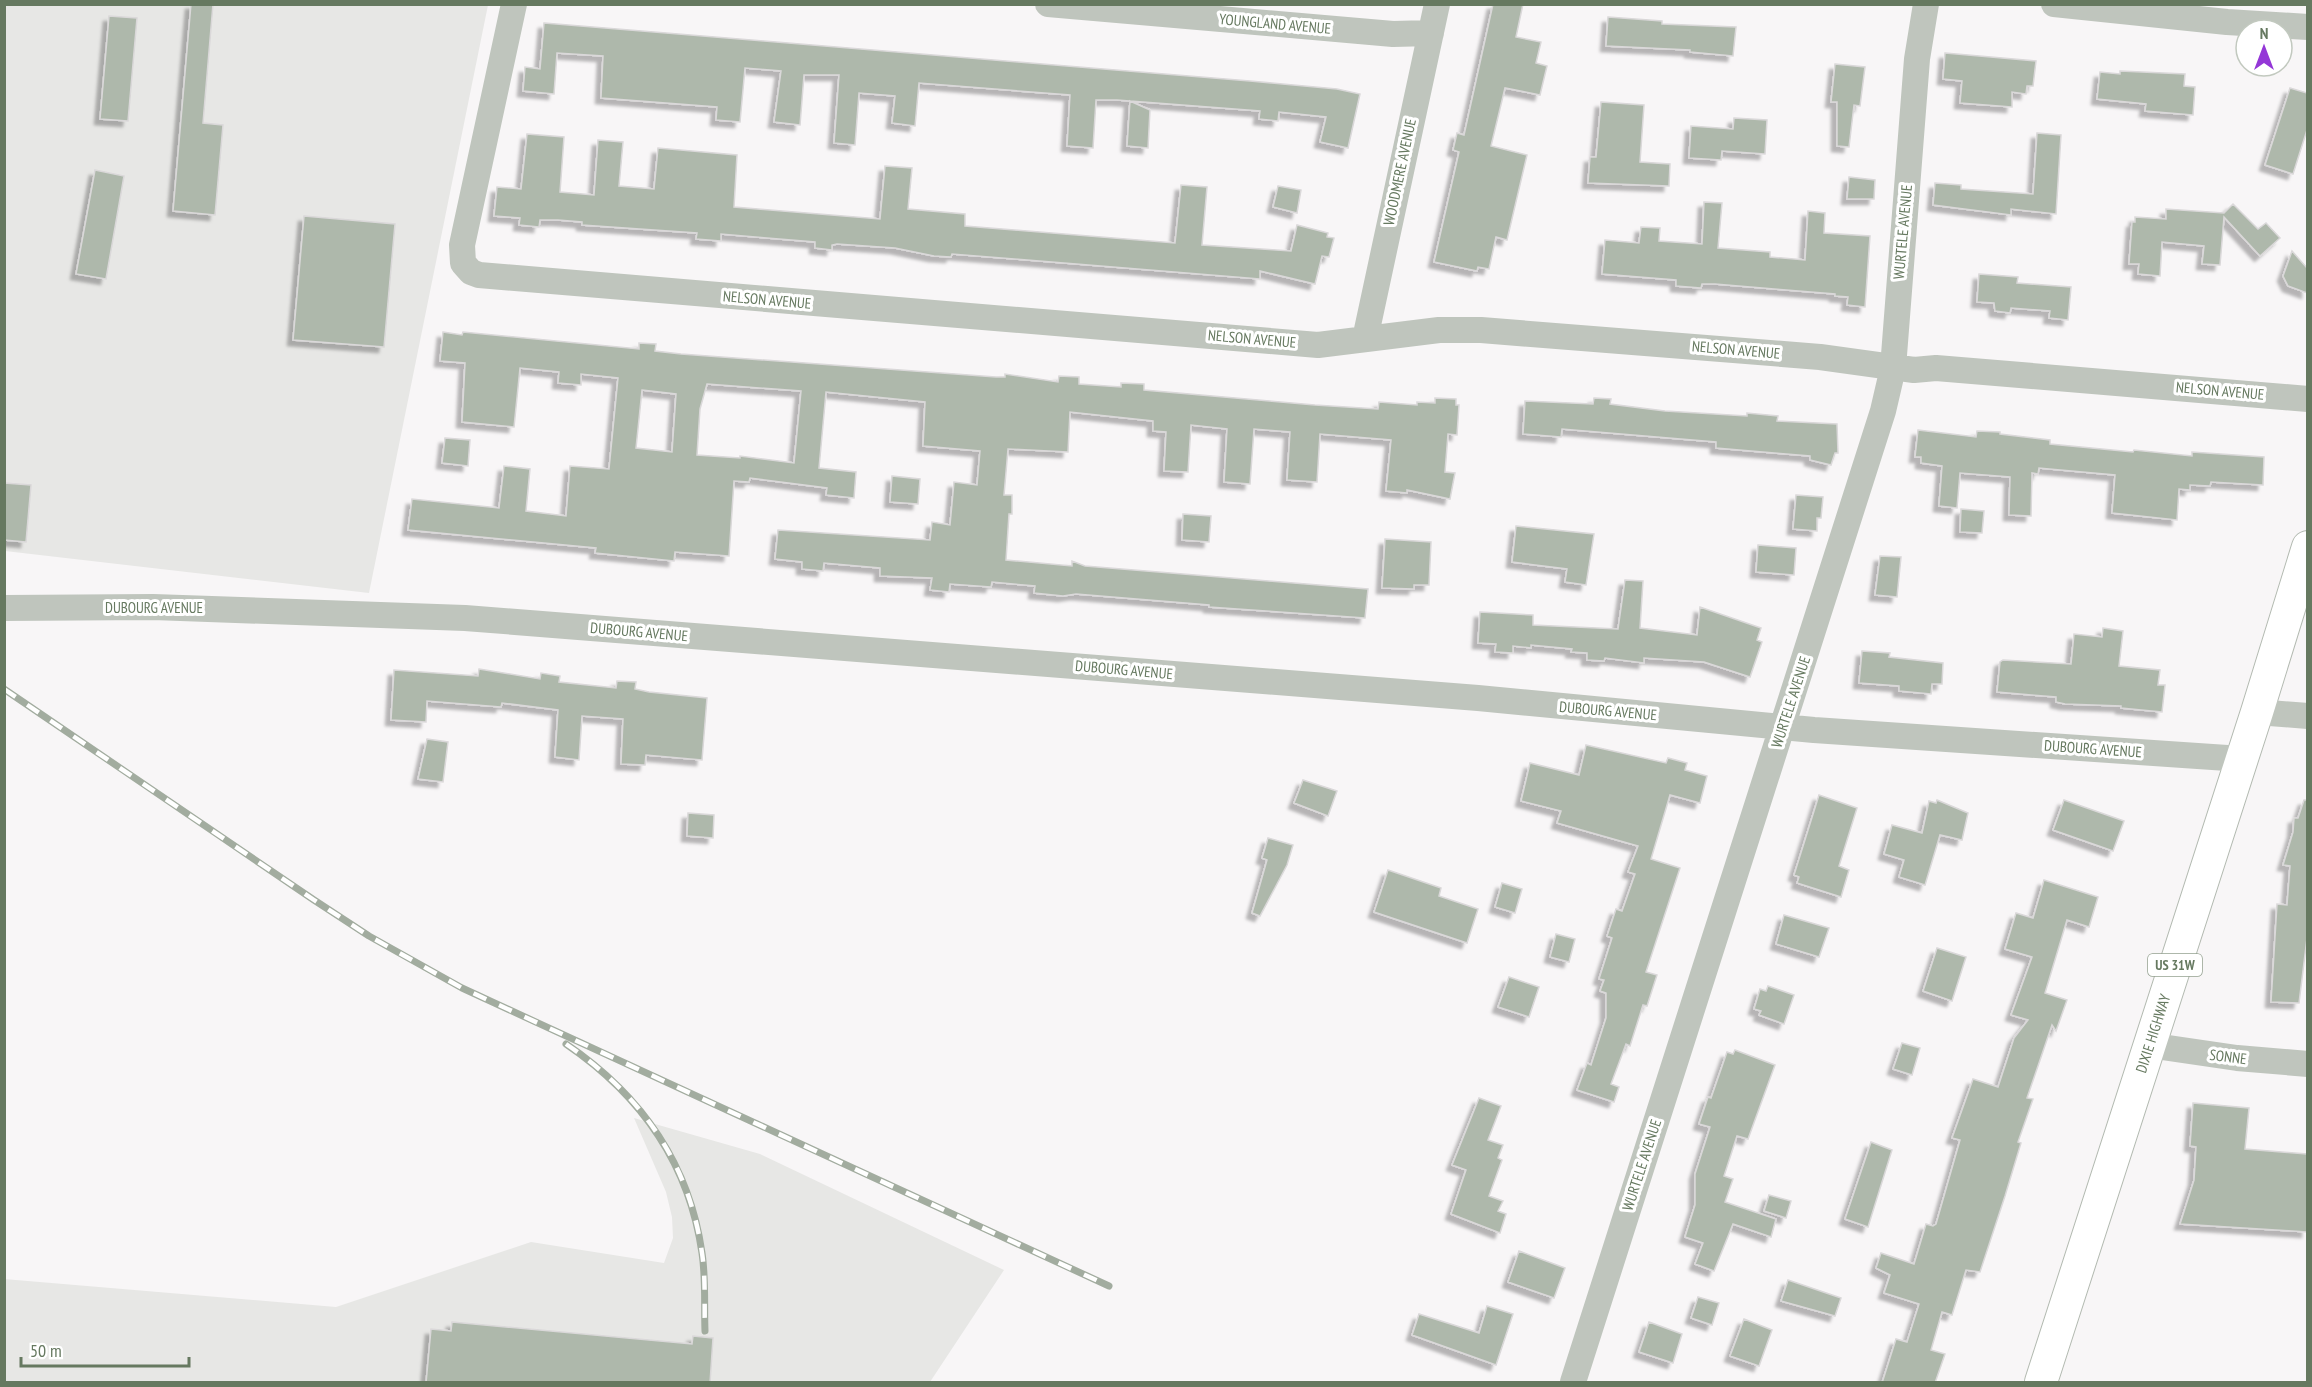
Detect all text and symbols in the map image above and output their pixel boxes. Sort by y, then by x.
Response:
street label: YOUNGLAND AVENUE [1218,9,1332,38]
north arrow [2234,18,2294,78]
text: N [2260,23,2268,43]
street label: WOODMERE AVENUE [1379,117,1420,227]
street label: WURTELE AVENUE [1889,184,1916,280]
street label: NELSON AVENUE [722,286,812,313]
street label: NELSON AVENUE [1207,325,1297,352]
street label: NELSON AVENUE [1691,336,1781,363]
street label: NELSON AVENUE [2175,377,2265,404]
street label: DUBOURG AVENUE [105,598,203,617]
street label: DUBOURG AVENUE [589,618,689,645]
street label: WURTELE AVENUE [1767,654,1814,750]
street label: DUBOURG AVENUE [1074,656,1174,683]
street label: DUBOURG AVENUE [1558,697,1658,724]
street label: DUBOURG AVENUE [2044,736,2143,761]
road number: US 31W [2148,954,2202,976]
street label: DIXIE HIGHWAY [2131,991,2174,1075]
street label: SONNE [2208,1045,2248,1068]
street label: WURTELE AVENUE [1618,1117,1665,1213]
scale bar [21,1330,189,1368]
text: 50 m [30,1339,62,1362]

